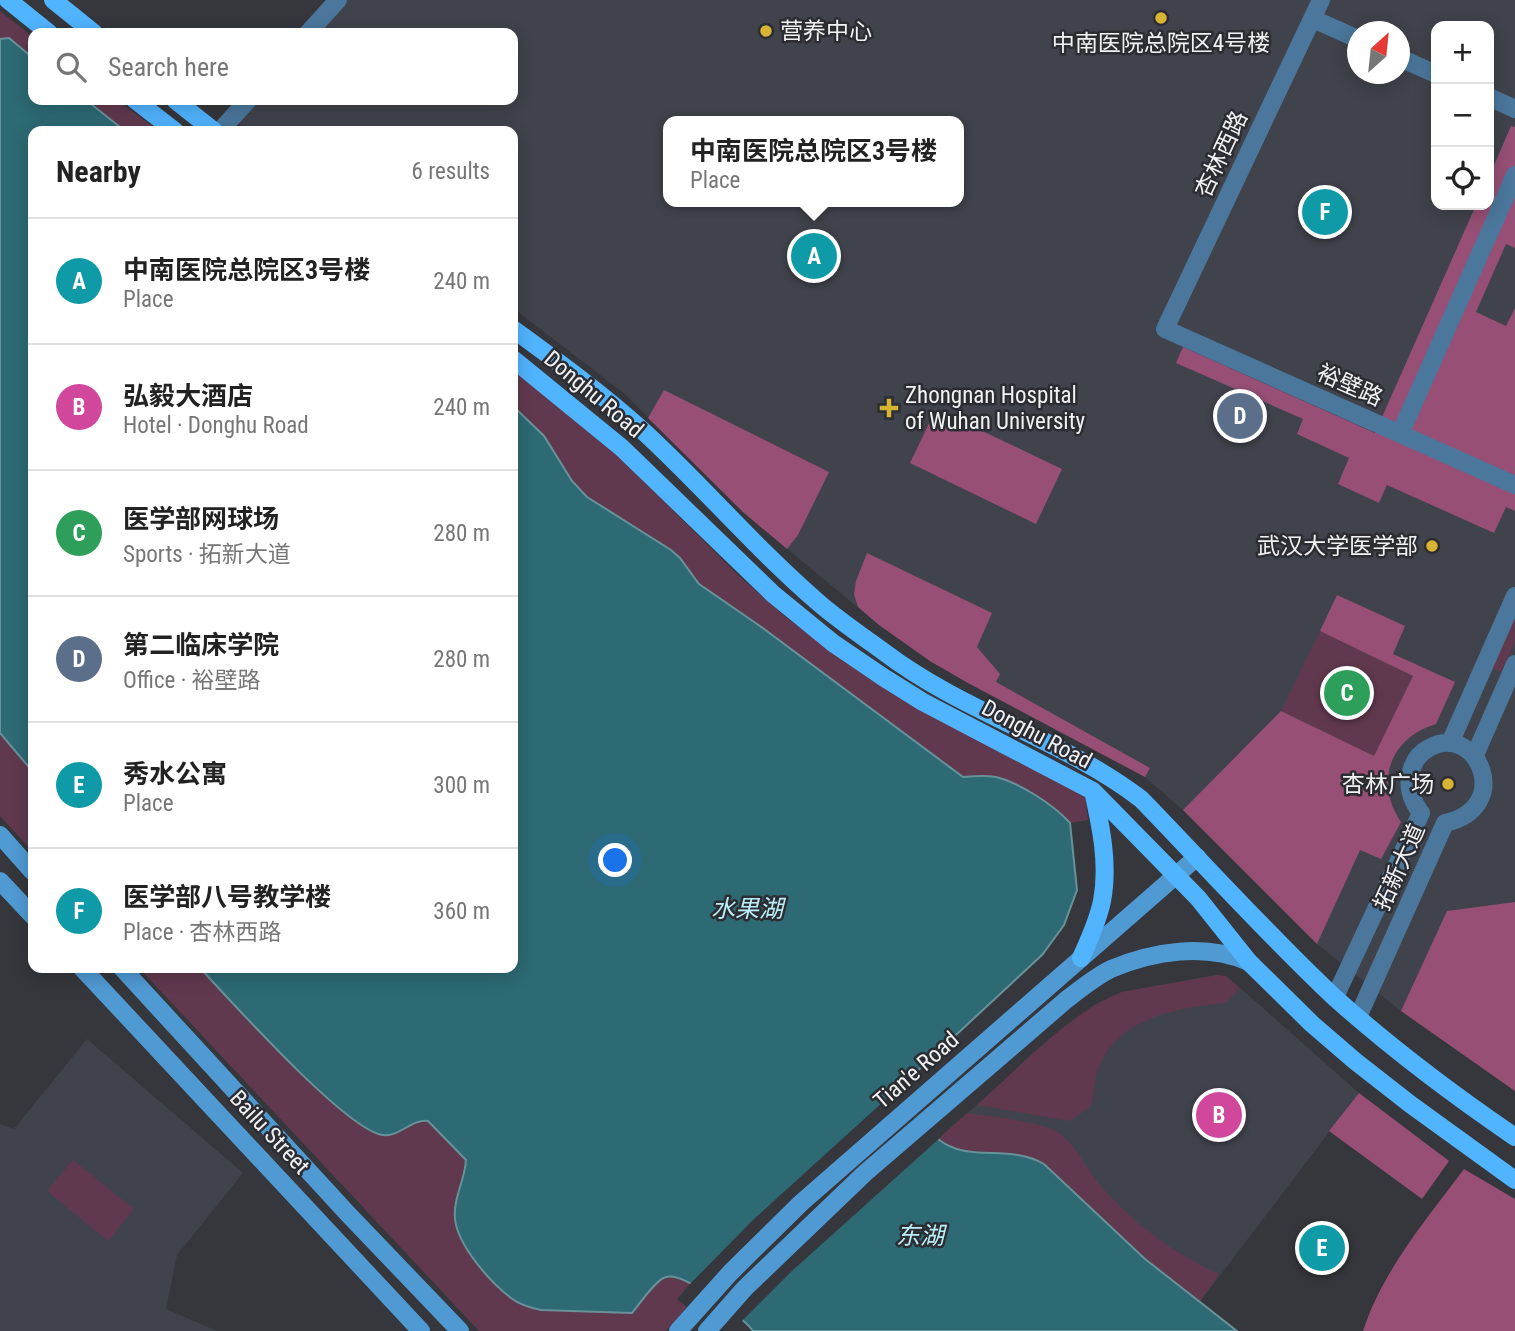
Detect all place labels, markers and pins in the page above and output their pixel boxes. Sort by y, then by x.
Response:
marker: 中南医院总院区4号楼 [1153,10,1169,26]
place label: 营养中心 [780,18,872,45]
marker: 营养中心 [758,23,774,39]
place label: 中南医院总院区4号楼 [1052,30,1270,57]
pin: F [1302,186,1348,238]
pin: A [791,230,837,282]
place label: Zhongnan Hospital of Wuhan University [905,382,1085,435]
pin: D [1217,390,1263,442]
marker: Zhongnan Hospital of Wuhan University [879,398,899,418]
place label: 武汉大学医学部 [1257,533,1418,560]
marker: 武汉大学医学部 [1424,538,1440,554]
pin: C [1324,667,1370,719]
place label: 杏林广场 [1342,771,1434,798]
marker: 杏林广场 [1440,776,1456,792]
pin: B [1196,1089,1242,1141]
pin: E [1299,1222,1345,1274]

